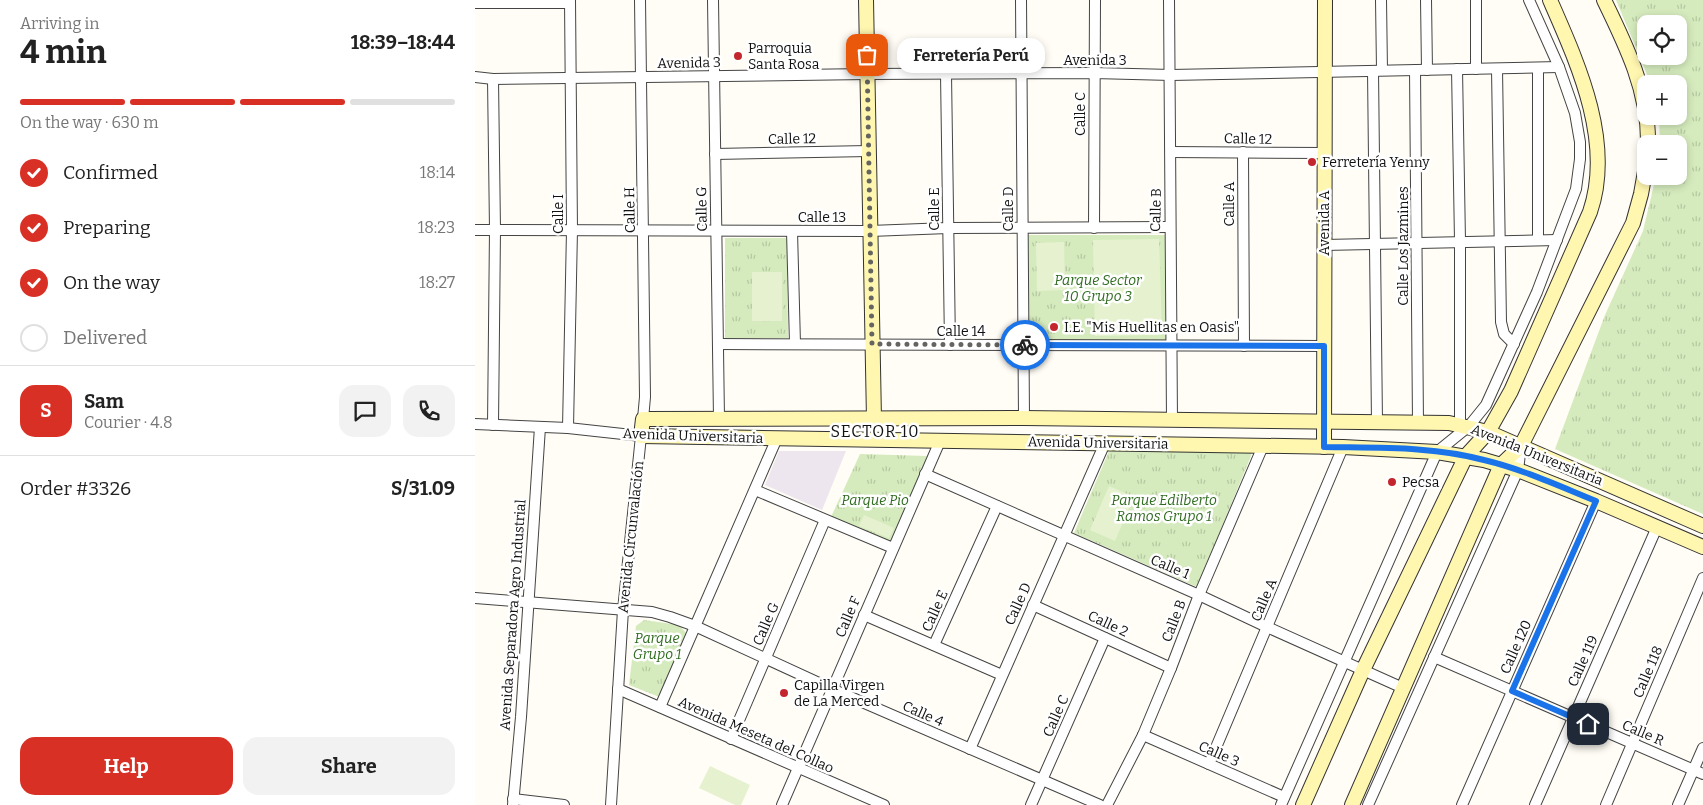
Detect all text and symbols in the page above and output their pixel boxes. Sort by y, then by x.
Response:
text: Arriving in [20,14,99,33]
map controls [1637,15,1687,185]
button: locate [1637,15,1687,65]
text: 18:39–18:44 [351,31,455,54]
text: 4 min [20,33,107,71]
pin [846,34,888,76]
callout: Ferretería Perú [897,38,1045,72]
place label: Parroquia Santa Rosa [748,40,820,73]
icon: bag [853,41,881,69]
text: Ferretería Perú [913,46,1029,65]
marker: Parroquia Santa Rosa [732,50,744,62]
street label: Avenida 3 [1063,52,1127,69]
street label: Avenida 3 [657,54,721,72]
button: + [1637,75,1687,125]
street label: Calle C [1072,92,1089,136]
text: On the way · 630 m [20,113,159,132]
street label: Calle 12 [768,130,816,148]
street label: Calle 12 [1224,130,1272,148]
button: − [1637,135,1687,185]
place label: Ferretería Yenny [1322,154,1430,171]
marker: Ferretería Yenny [1306,156,1318,168]
icon: check [20,159,48,187]
text: Confirmed [63,161,158,184]
text: 18:14 [420,163,455,182]
street label: Calle A [1221,182,1238,226]
street label: Calle G [693,186,711,232]
street label: Calle Los Jazmines [1395,186,1412,306]
street label: Calle H [621,187,639,233]
street label: Calle E [926,187,943,231]
street label: Calle D [1000,187,1017,231]
street label: Calle B [1147,188,1165,232]
street label: Avenida A [1316,190,1333,256]
street label: Calle I [550,194,567,234]
street label: Calle 13 [798,209,846,226]
icon: check [20,214,48,242]
text: Preparing [63,216,151,239]
text: 18:23 [418,218,455,237]
icon: check [20,269,48,297]
text: On the way [63,271,160,294]
park label: Parque Sector 10 Grupo 3 [1054,272,1143,305]
text: 18:27 [419,273,455,292]
place label: I.E. "Mis Huellitas en Oasis" [1064,319,1239,336]
courier [1000,320,1050,370]
marker: I.E. "Mis Huellitas en Oasis" [1048,321,1060,333]
street label: Calle 14 [937,323,985,340]
text: Delivered [63,326,147,349]
icon: bike [1011,331,1039,359]
button: chat [339,385,391,437]
button: phone [403,385,455,437]
text: Sam [84,390,124,413]
text: S [40,399,52,422]
text: Courier · 4.8 [84,413,173,432]
street label: Avenida Universitaria [1469,421,1606,489]
district label: SECTOR 10 [830,422,920,441]
street label: Avenida Universitaria [622,425,764,447]
street label: Avenida Universitaria [1027,433,1169,453]
street label: Avenida Circunvalación [615,460,647,614]
place label: Pecsa [1402,474,1440,491]
marker: Pecsa [1386,476,1398,488]
text: Order #3326 [20,477,131,500]
text: S/31.09 [391,477,455,500]
park label: Parque Pio [841,492,909,509]
park label: Parque Edilberto Ramos Grupo 1 [1111,492,1217,525]
street label: Avenida Separadora Agro Industrial [496,499,530,731]
street label: Calle 1 [1148,551,1192,583]
street label: Calle A [1247,576,1281,624]
street label: Calle D [1001,580,1035,628]
street label: Calle E [918,588,952,634]
street label: Calle F [832,594,864,640]
street label: Calle B [1158,597,1190,645]
street label: Calle G [749,600,783,648]
street label: Calle 2 [1085,607,1131,641]
street label: Calle 120 [1497,617,1535,677]
park label: Parque Grupo 1 [633,630,681,663]
street label: Calle 119 [1564,633,1602,689]
street label: Calle 118 [1629,644,1667,700]
place label: Capilla Virgen de La Merced [794,677,885,710]
marker: Capilla Virgen de La Merced [778,687,790,699]
street label: Calle C [1039,692,1073,740]
street label: Avenida Meseta del Collao [676,693,836,777]
street label: Calle 4 [900,697,946,731]
pin [1567,703,1609,745]
icon: home [1574,710,1602,738]
street label: Calle R [1619,717,1667,749]
button: Help [20,737,233,795]
button: Share [243,737,455,795]
street label: Calle 3 [1196,738,1242,770]

